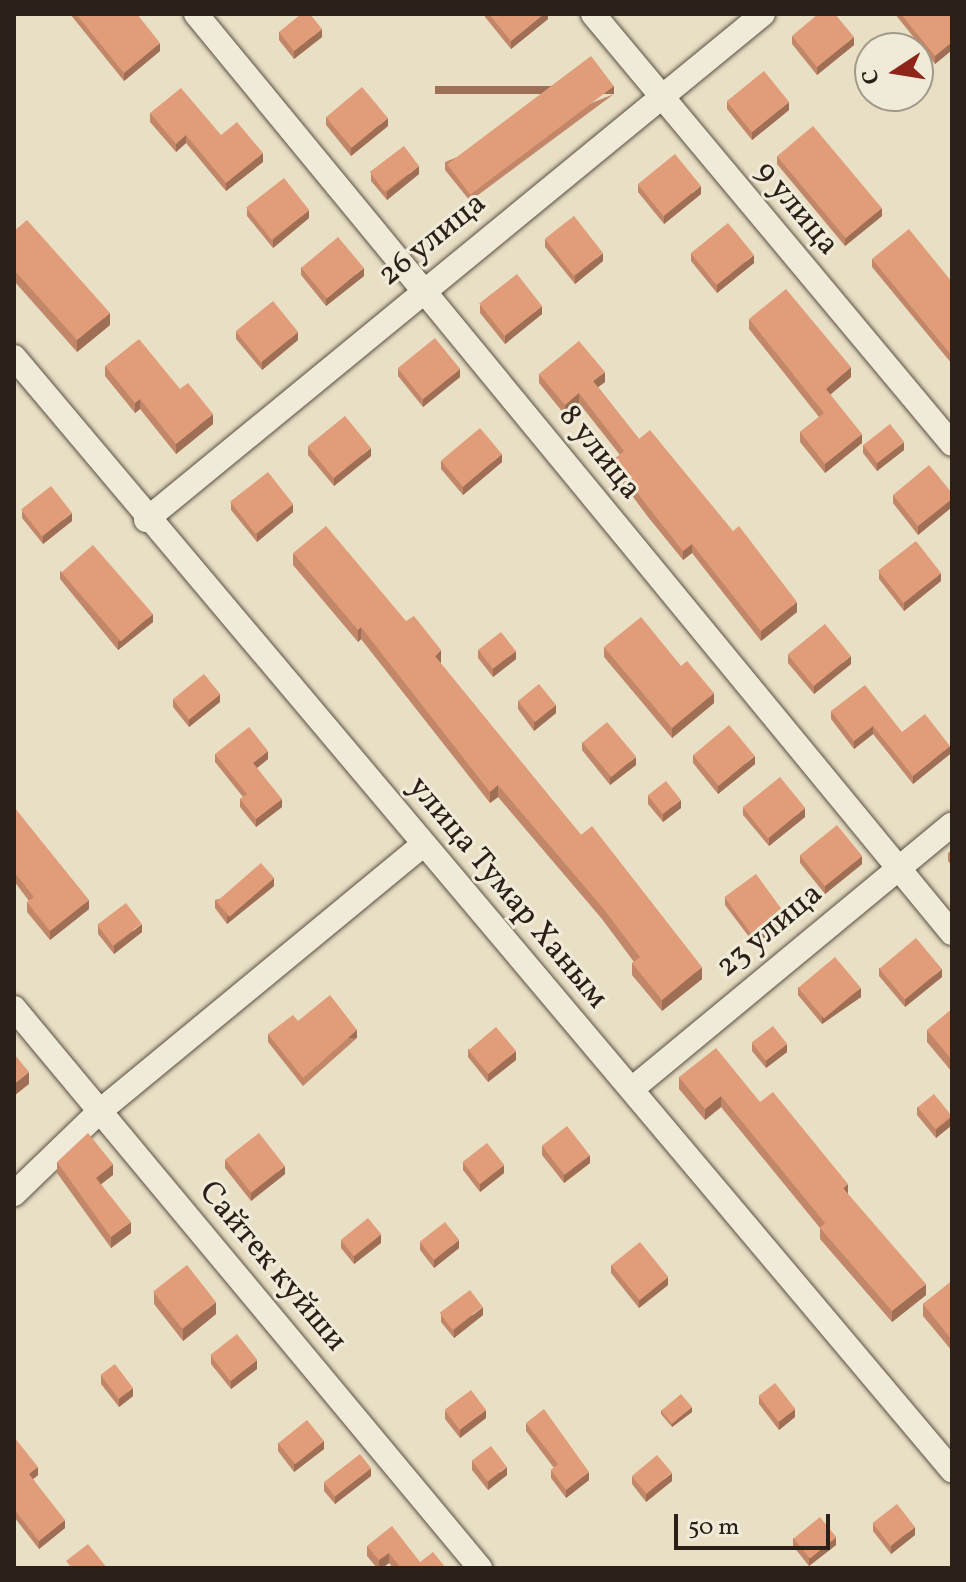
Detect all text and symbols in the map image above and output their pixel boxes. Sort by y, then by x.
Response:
north arrow [854,32,934,112]
text: С [855,67,889,87]
street label: 9 улица [745,154,847,264]
street label: 26 улица [371,185,495,295]
street label: 8 улица [549,397,649,509]
street label: улица Тумар Ханым [398,769,616,1017]
street label: 23 улица [709,875,831,987]
street label: Сайтек куйши [190,1174,354,1360]
scale bar [678,1498,834,1548]
text: 50 m [688,1511,740,1545]

